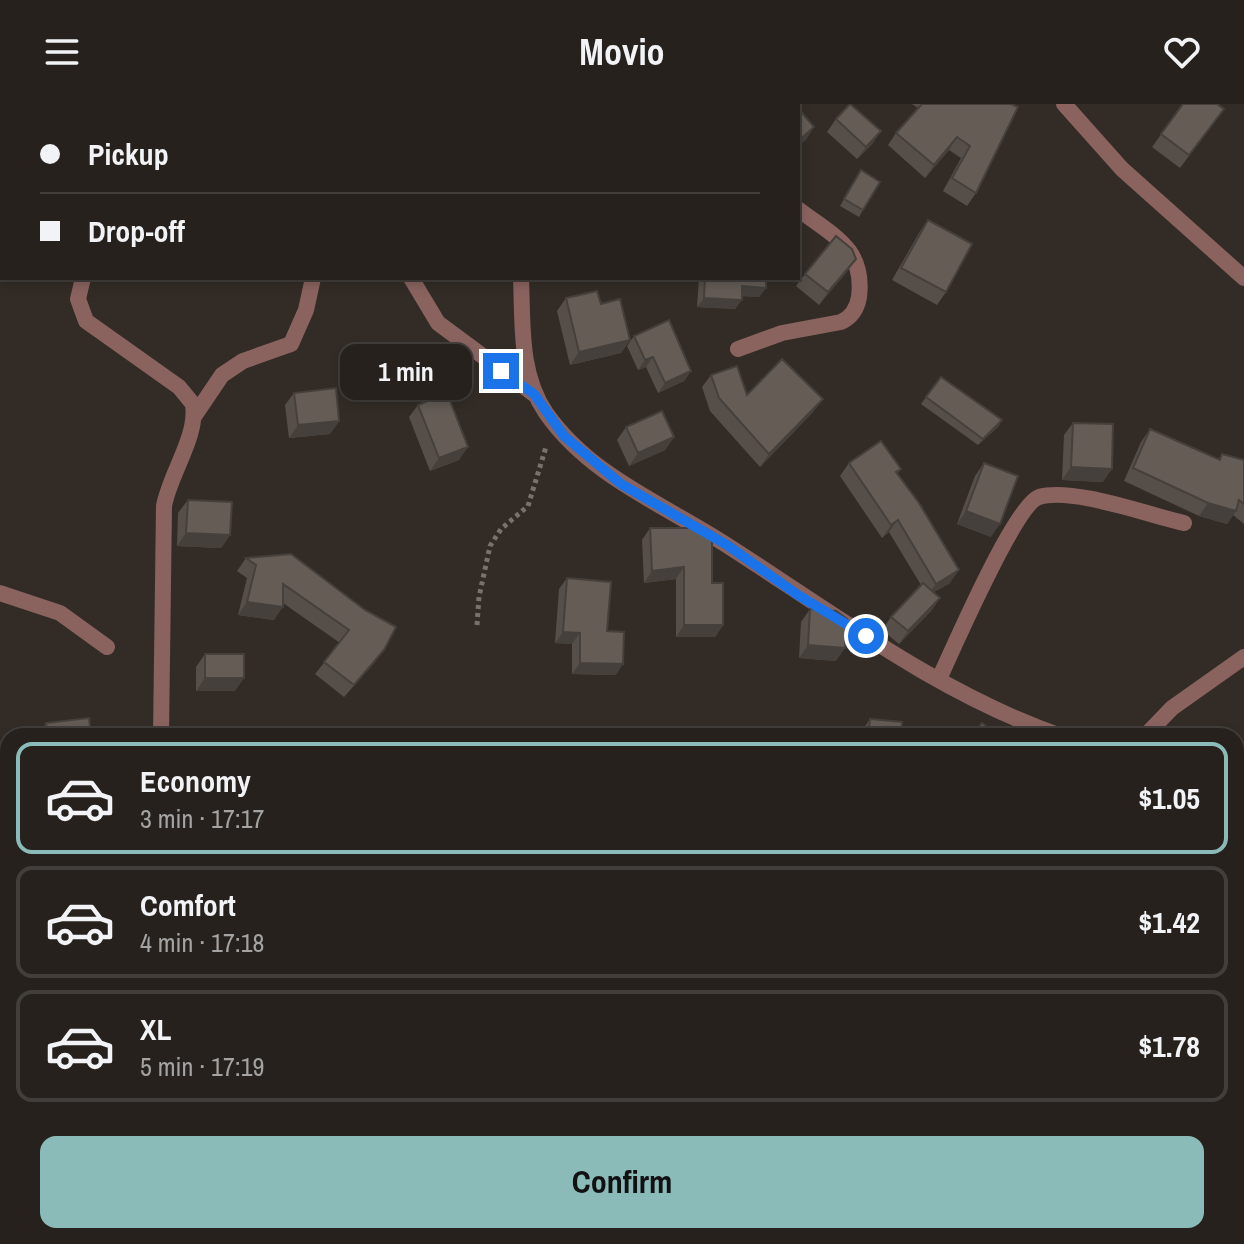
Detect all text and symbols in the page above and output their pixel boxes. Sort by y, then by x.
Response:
text: Movio [579,28,665,76]
icon: menu [40,30,84,74]
icon: heart [1160,30,1204,74]
text: Pickup [88,134,169,174]
text: Drop-off [88,211,185,251]
callout: 1 min [341,343,473,399]
route end [483,353,519,389]
text: 1 min [378,354,434,389]
route start [848,618,884,654]
text: Economy [140,761,251,801]
icon: car [44,762,116,834]
text: $1.05 [1138,778,1200,818]
text: 3 min · 17:17 [140,801,264,836]
text: Comfort [140,885,236,925]
icon: car [44,886,116,958]
text: $1.42 [1138,902,1200,942]
text: 4 min · 17:18 [140,925,264,960]
text: XL [140,1009,171,1049]
icon: car [44,1010,116,1082]
text: $1.78 [1138,1026,1200,1066]
text: 5 min · 17:19 [140,1049,264,1084]
button: Confirm [40,1136,1204,1228]

